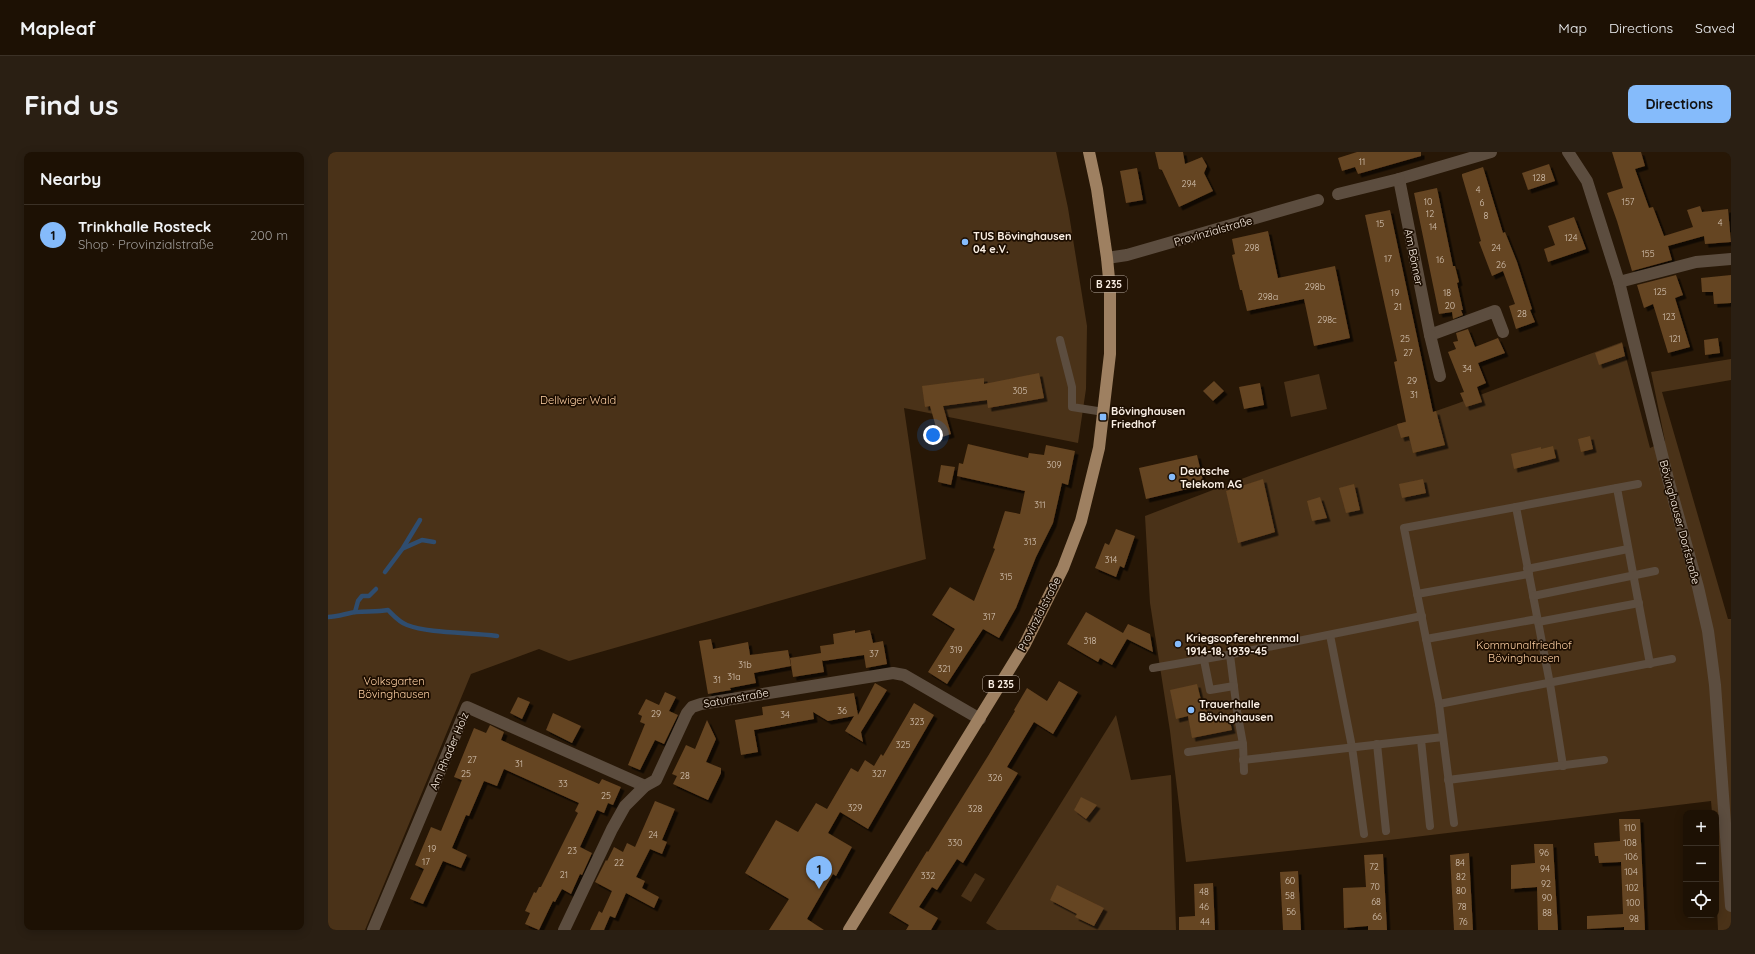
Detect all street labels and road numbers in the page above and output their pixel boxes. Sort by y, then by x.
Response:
street label: Provinzialstraße [1172,213,1254,249]
street label: Am Bönner [1402,228,1426,287]
road number: B 235 [1091,276,1127,292]
street label: Bövinghauser Dorfstraße [1657,458,1703,586]
street label: Provinzialstraße [1014,575,1064,653]
road number: B 235 [983,676,1019,692]
street label: Saturnstraße [702,685,770,711]
street label: Am Rhader Holz [426,710,472,792]

